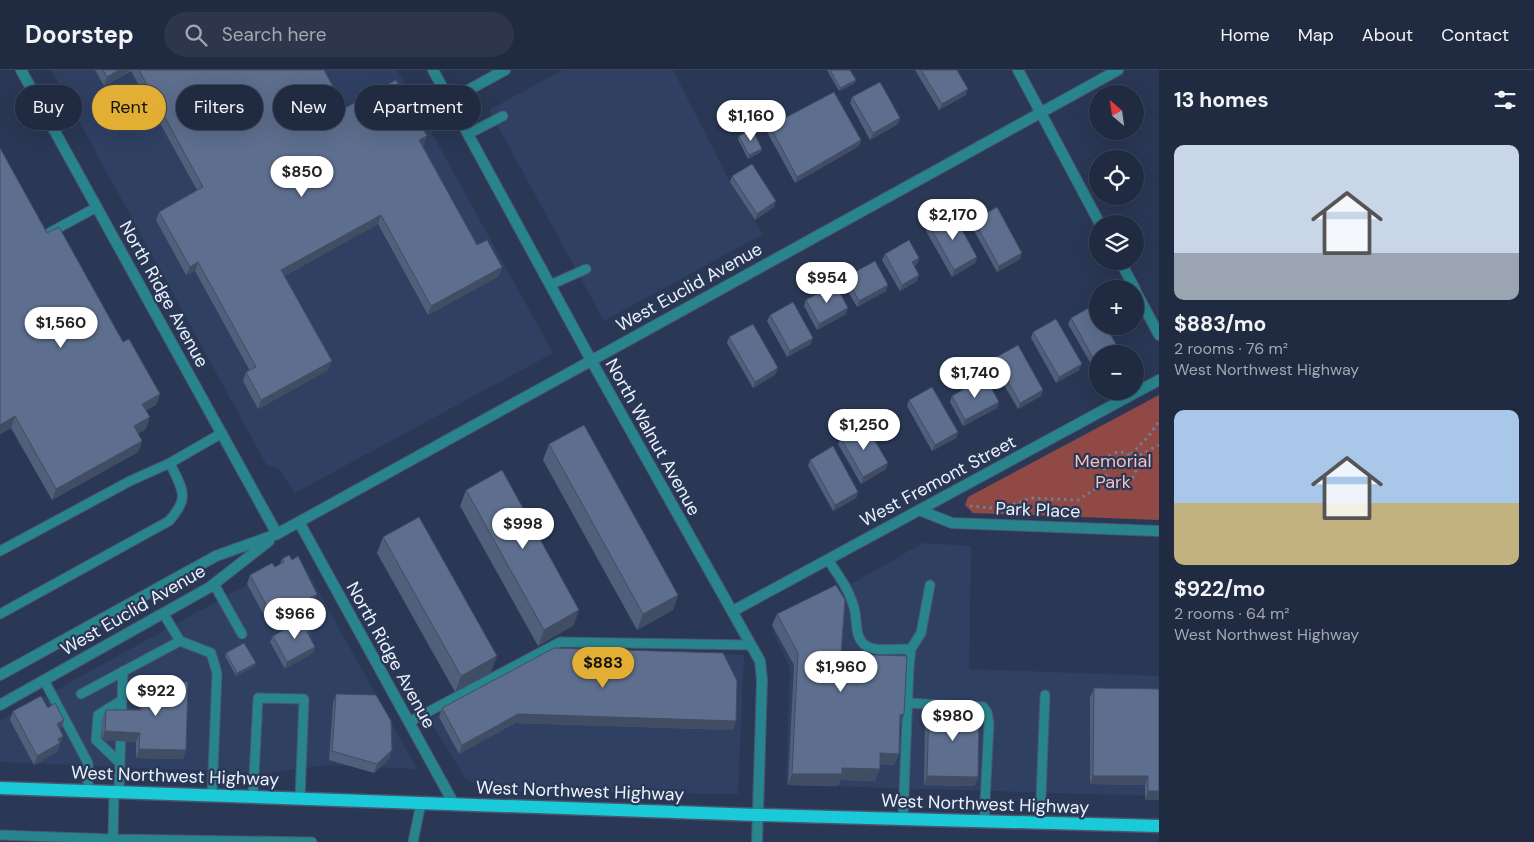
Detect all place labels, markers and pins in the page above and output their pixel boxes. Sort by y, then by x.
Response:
pin: $1,160 [710,100,792,142]
pin: $850 [272,156,332,198]
pin: $2,170 [912,198,994,241]
pin: $954 [797,262,857,304]
pin: $1,560 [20,306,102,349]
pin: $1,740 [934,356,1016,399]
pin: $1,250 [823,408,905,451]
pin: $998 [493,508,553,550]
pin: $966 [265,598,325,640]
pin: $883 [573,646,633,689]
pin: $1,960 [800,650,882,693]
pin: $922 [126,674,186,717]
pin: $980 [923,700,983,742]

